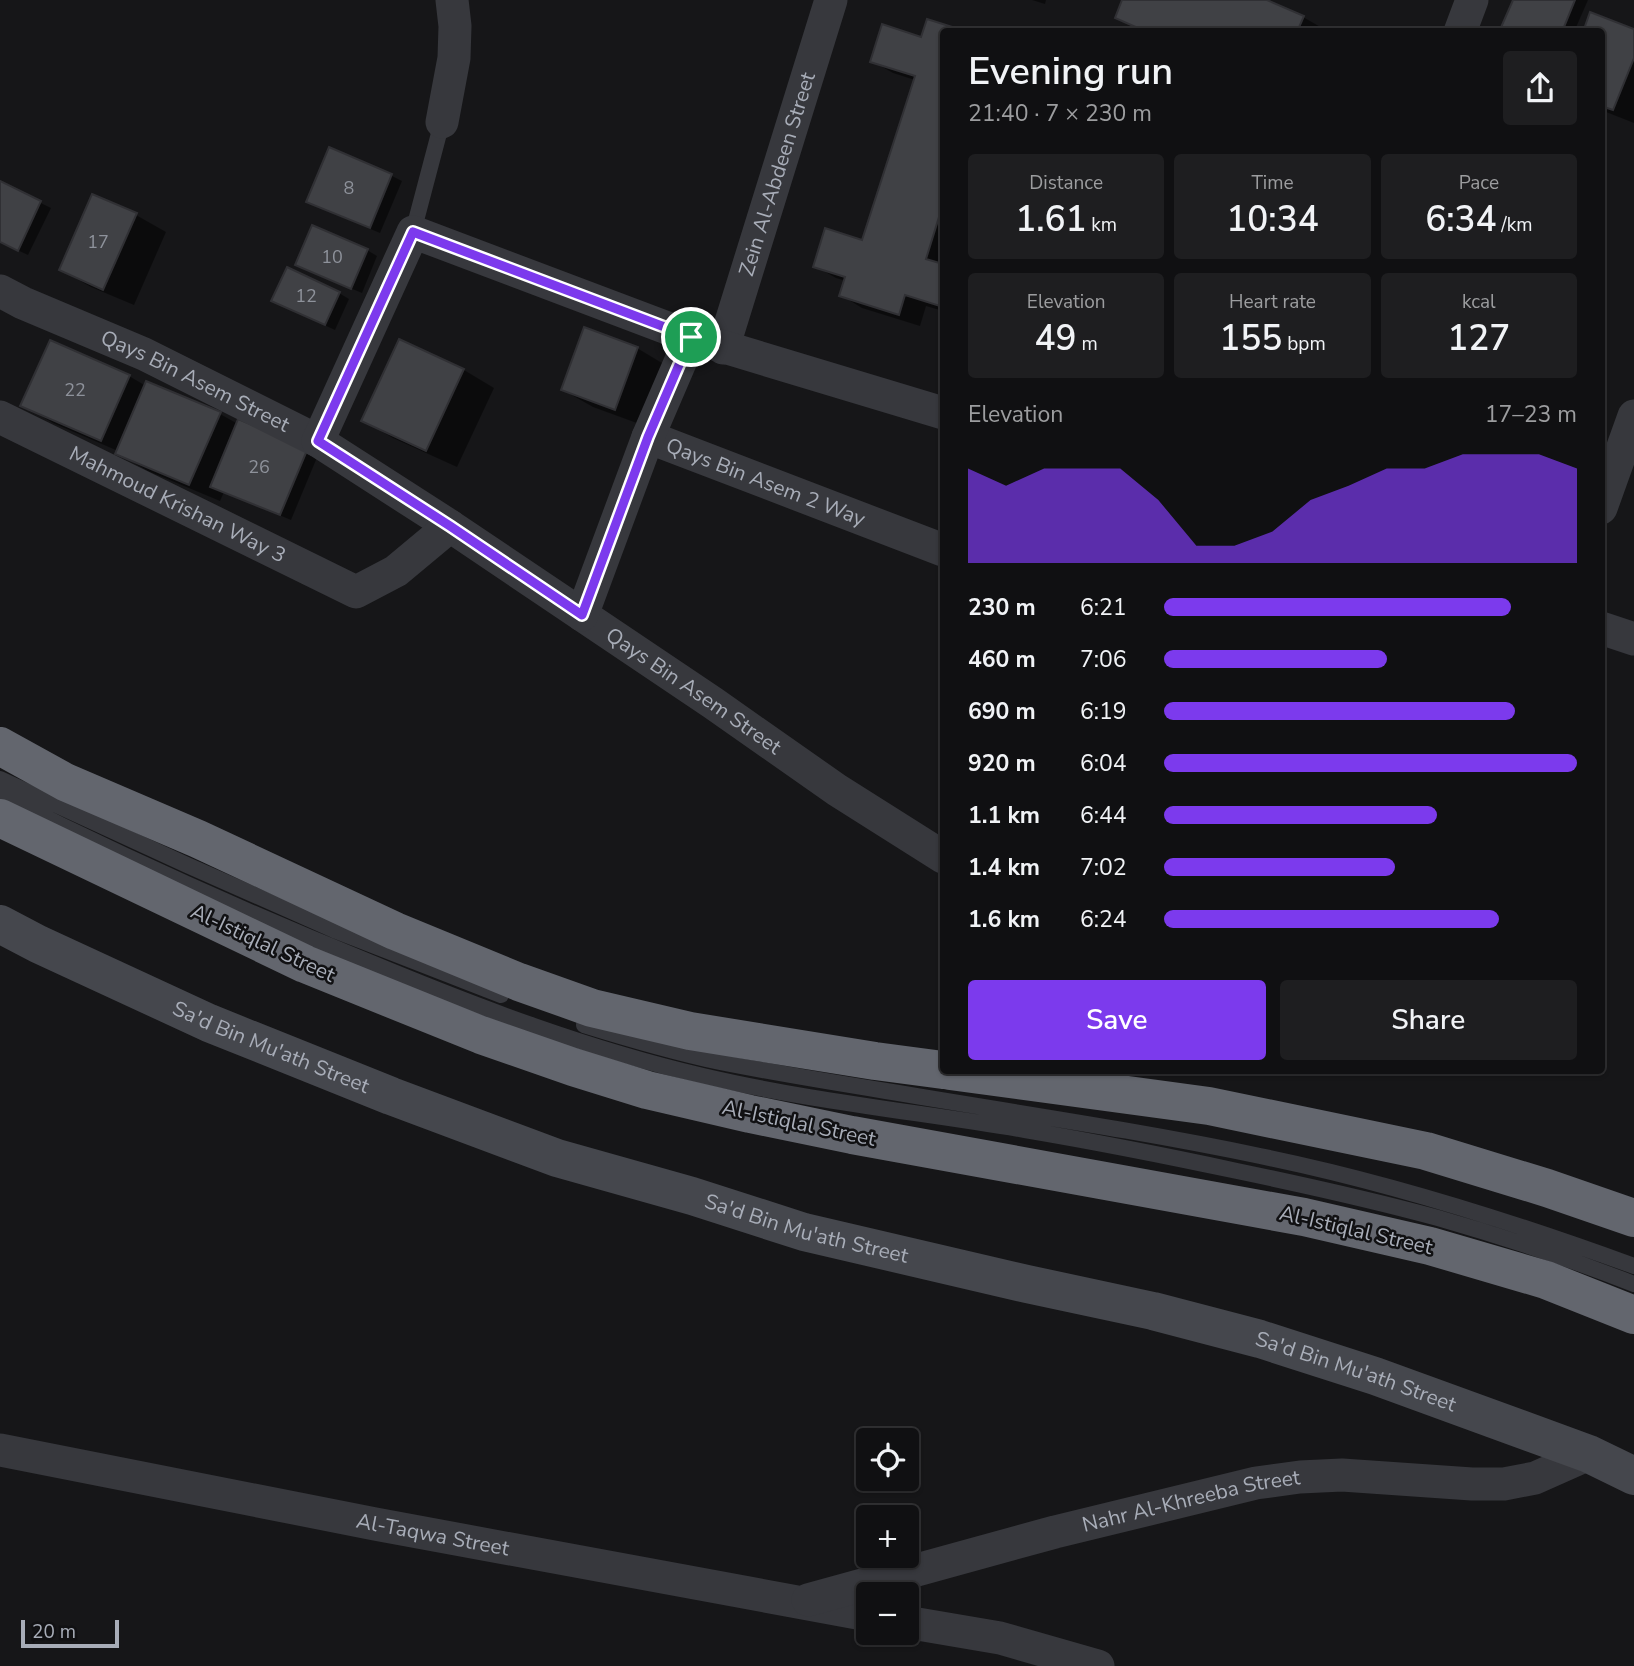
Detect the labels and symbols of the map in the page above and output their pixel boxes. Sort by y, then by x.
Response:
street label: Zein Al-Abdeen Street [732,68,822,280]
house number: 8 [344,176,354,200]
house number: 17 [87,230,109,254]
house number: 10 [321,245,343,269]
house number: 12 [295,284,317,308]
pin [661,307,721,367]
street label: Qays Bin Asem Street [96,323,295,439]
house number: 22 [64,378,86,402]
street label: Qays Bin Asem 2 Way [662,431,870,533]
street label: Mahmoud Krishan Way 3 [65,439,291,569]
house number: 26 [248,455,270,479]
street label: Qays Bin Asem Street [600,621,788,761]
street label: Al-Istiqlal Street [186,897,340,989]
street label: Sa'd Bin Mu'ath Street [168,994,374,1100]
street label: Al-Istiqlal Street [720,1093,879,1153]
street label: Sa'd Bin Mu'ath Street [701,1187,912,1270]
street label: Al-Istiqlal Street [1277,1199,1436,1261]
street label: Sa'd Bin Mu'ath Street [1252,1324,1461,1419]
street label: Nahr Al-Khreeba Street [1079,1463,1302,1539]
street label: Al-Taqwa Street [354,1507,512,1563]
scale bar [21,1617,119,1649]

